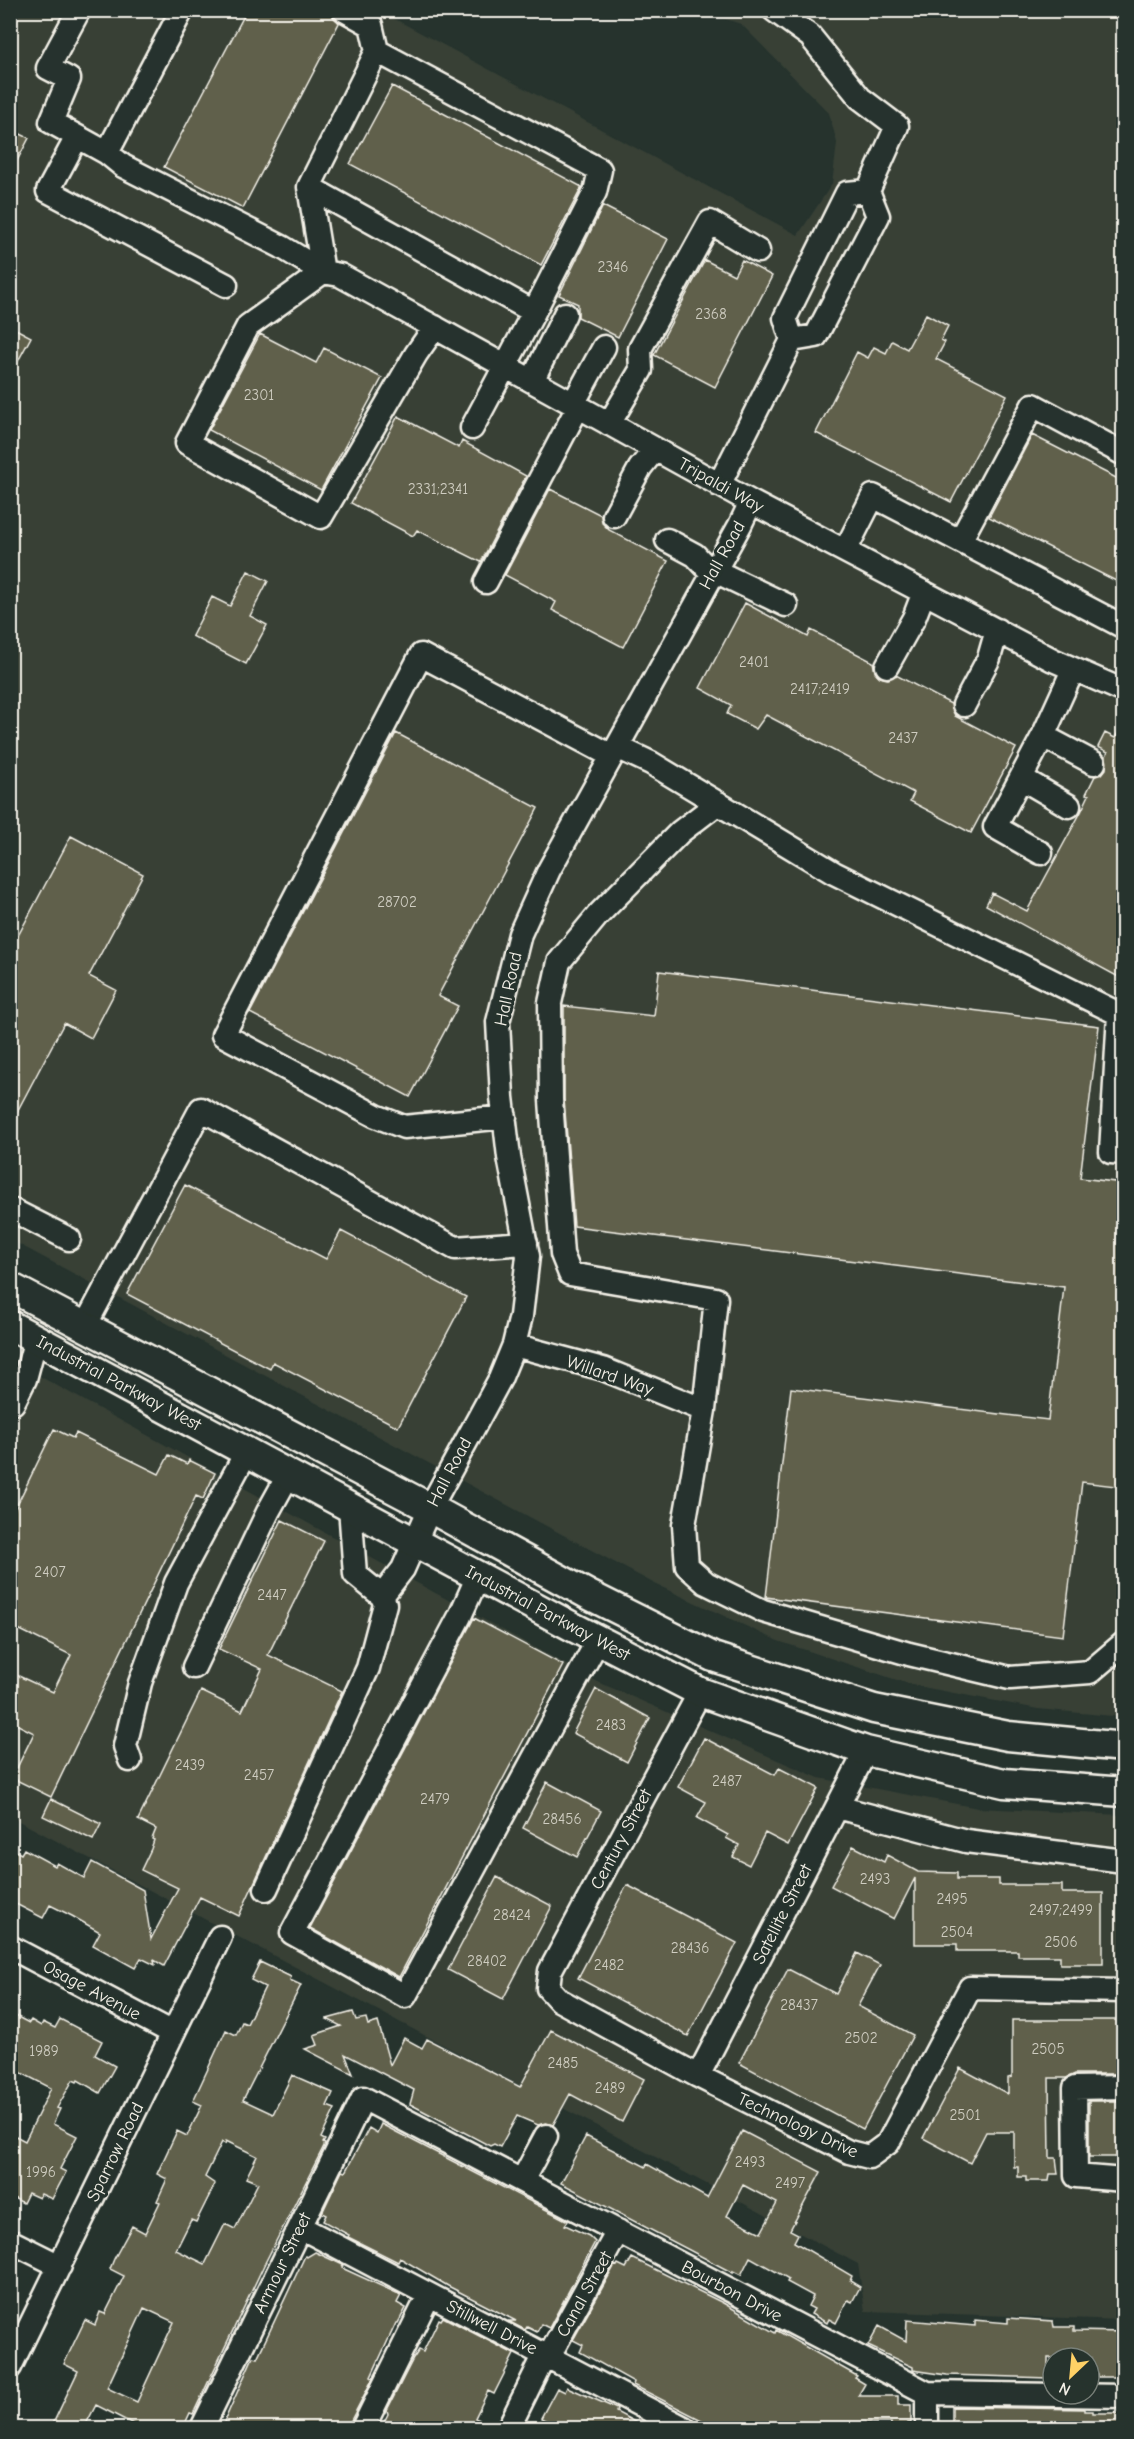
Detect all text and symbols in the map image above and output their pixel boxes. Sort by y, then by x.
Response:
house number: 2346 [598,258,628,276]
house number: 2368 [695,305,727,323]
house number: 2301 [244,386,274,404]
street label: Tripaldi Way [674,453,768,518]
house number: 2331;2341 [408,480,468,498]
street label: Hall Road [695,517,750,593]
house number: 2401 [739,653,769,671]
house number: 2417;2419 [790,680,850,698]
house number: 2437 [888,729,918,747]
house number: 28702 [377,893,417,911]
street label: Hall Road [490,950,527,1028]
street label: Industrial Parkway West [33,1331,205,1436]
street label: Willard Way [564,1351,657,1400]
street label: Hall Road [423,1434,476,1510]
street label: Industrial Parkway West [462,1561,634,1666]
house number: 2407 [34,1563,66,1581]
house number: 2447 [257,1586,287,1604]
house number: 2483 [596,1716,626,1734]
house number: 2439 [175,1756,205,1774]
house number: 2457 [244,1766,274,1784]
house number: 2487 [712,1772,742,1790]
street label: Century Street [586,1785,657,1893]
house number: 2479 [420,1790,450,1808]
house number: 28456 [542,1810,582,1828]
street label: Satellite Street [748,1860,817,1968]
house number: 2493 [860,1870,890,1888]
house number: 2495 [936,1890,968,1908]
house number: 2497;2499 [1029,1901,1093,1919]
house number: 28424 [493,1906,531,1924]
house number: 2504 [941,1923,973,1941]
house number: 2506 [1044,1933,1078,1951]
house number: 28436 [671,1939,709,1957]
house number: 28402 [467,1952,507,1970]
street label: Osage Avenue [39,1956,144,2025]
house number: 2482 [594,1956,624,1974]
house number: 28437 [780,1996,818,2014]
house number: 2502 [845,2029,877,2047]
house number: 2505 [1031,2040,1065,2058]
house number: 1989 [29,2042,59,2060]
house number: 2485 [548,2054,578,2072]
house number: 2489 [595,2079,625,2097]
street label: Technology Drive [734,2088,861,2163]
street label: Sparrow Road [82,2099,149,2205]
house number: 2501 [949,2106,981,2124]
house number: 2493 [735,2153,765,2171]
house number: 1996 [26,2163,56,2181]
house number: 2497 [775,2174,805,2192]
street label: Armour Street [249,2209,316,2317]
street label: Canal Street [552,2247,617,2341]
street label: Bourbon Drive [678,2256,786,2327]
street label: Stillwell Drive [443,2296,541,2359]
north arrow [1041,2346,1101,2406]
text: N [1056,2378,1073,2399]

